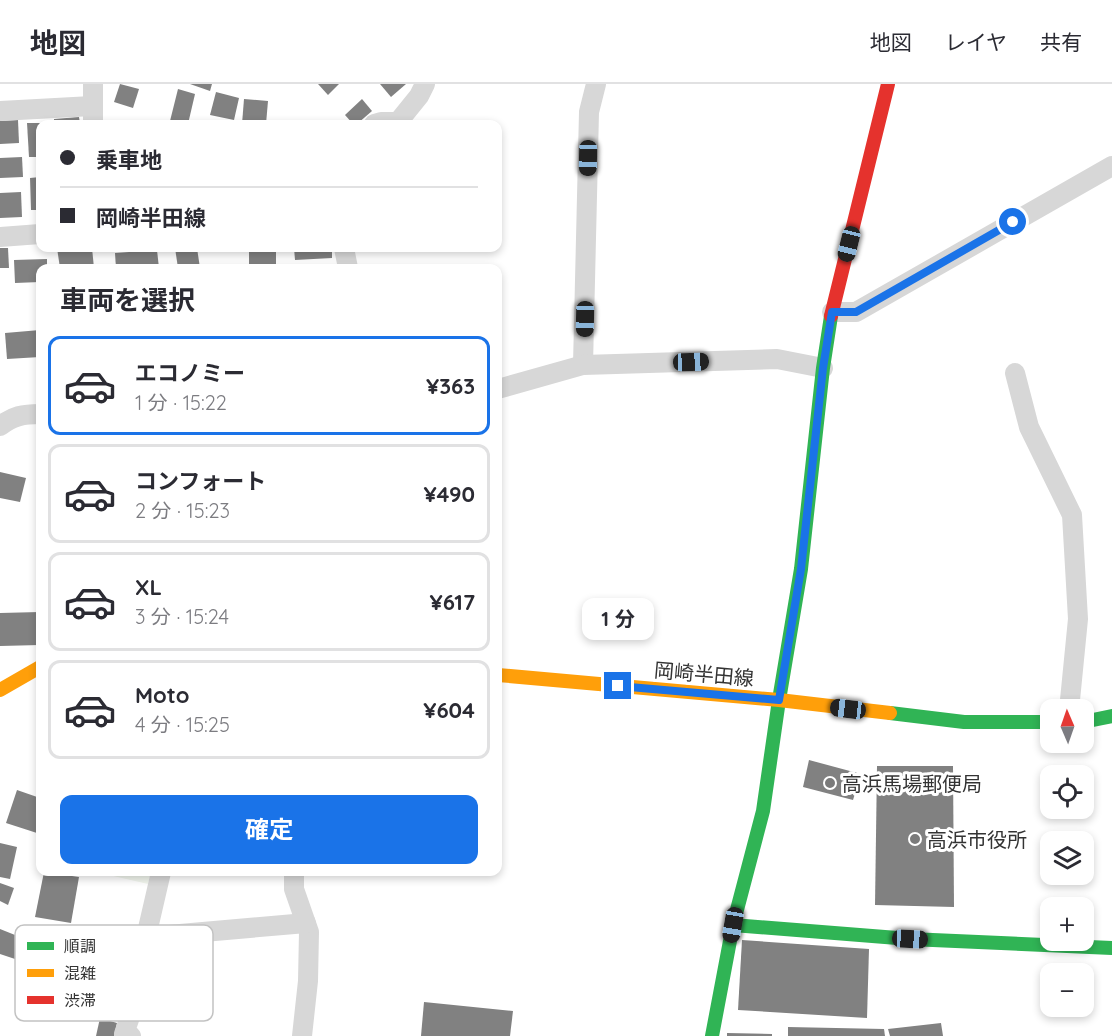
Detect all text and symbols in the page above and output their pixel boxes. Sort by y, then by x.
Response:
text: 地図 [30,25,86,60]
text: 地図 [870,29,912,55]
text: レイヤ [945,29,1007,55]
text: 共有 [1040,29,1082,55]
car [579,140,597,176]
text: 乗車地 [96,146,162,174]
text: 岡崎半田線 [96,204,206,232]
route start [999,208,1026,235]
car [836,224,862,264]
text: 車両を選択 [60,283,195,317]
car [576,301,594,337]
car [673,352,709,372]
icon: car [63,359,117,413]
text: エコノミー [135,359,245,387]
text: ¥363 [426,372,475,400]
text: 1 分 · 15:22 [135,390,227,415]
icon: car [63,467,117,521]
text: コンフォート [135,467,266,495]
text: ¥490 [423,480,475,508]
text: 2 分 · 15:23 [135,498,230,523]
text: XL [135,573,162,601]
icon: car [63,575,117,629]
text: ¥617 [430,588,475,616]
callout: 1 分 [582,599,654,641]
text: 3 分 · 15:24 [135,604,229,629]
text: 1 分 [601,606,635,631]
street label: 岡崎半田線 [653,657,755,691]
route end [604,672,631,699]
text: Moto [135,681,189,709]
icon: car [63,683,117,737]
text: ¥604 [423,696,475,724]
car [829,698,867,720]
north arrow [1040,699,1094,753]
map controls [1040,699,1094,1017]
text: 4 分 · 15:25 [135,712,230,737]
button: locate [1040,765,1094,819]
place label: 高浜馬場郵便局 [842,771,982,796]
marker: 高浜馬場郵便局 [823,776,837,790]
button: 確定 [60,795,478,864]
place label: 高浜市役所 [927,827,1027,852]
button: layers [1040,831,1094,885]
marker: 高浜市役所 [908,832,922,846]
button: + [1040,897,1094,951]
car [721,906,745,944]
legend [15,925,213,1021]
car [892,929,928,949]
text: 順調 [64,936,96,956]
text: 混雑 [64,963,96,983]
button: − [1040,963,1094,1017]
text: 渋滞 [64,990,96,1010]

